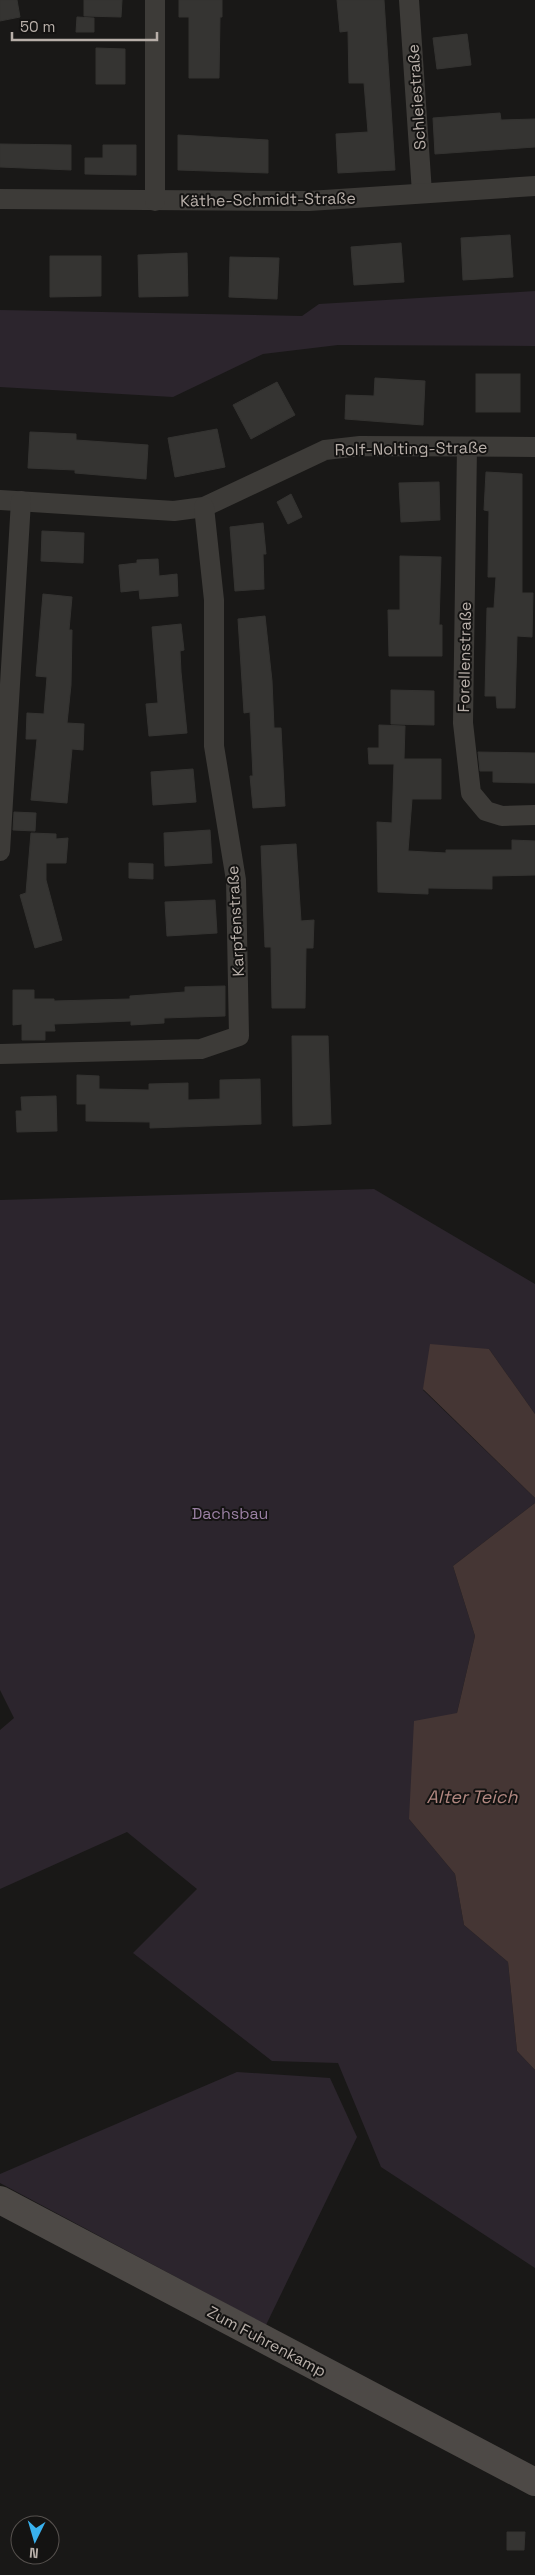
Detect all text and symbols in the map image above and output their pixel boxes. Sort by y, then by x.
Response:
scale bar [12,10,158,42]
text: 50 m [20,17,55,36]
street label: Schleiestraße [402,43,431,151]
street label: Käthe-Schmidt-Straße [180,187,356,212]
street label: Rolf-Nolting-Straße [335,437,488,460]
street label: Forellenstraße [453,601,476,713]
street label: Karpfenstraße [222,865,249,977]
park label: Dachsbau [192,1503,268,1524]
water label: Alter Teich [427,1785,518,1808]
street label: Zum Fuhrenkamp [204,2301,330,2382]
north arrow [10,2515,60,2565]
text: N [28,2544,39,2562]

